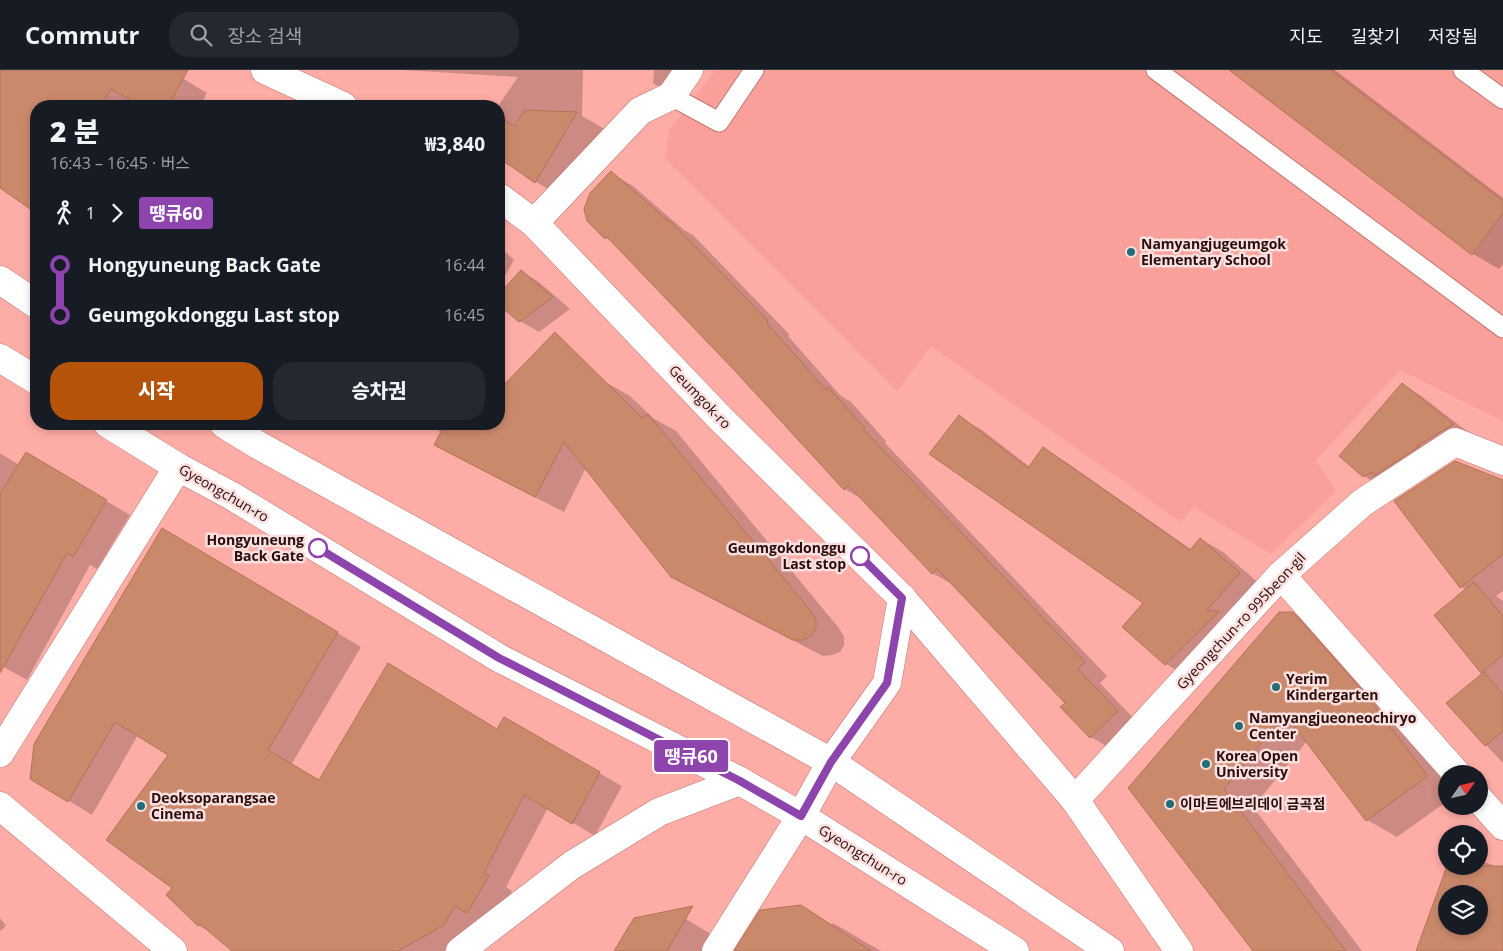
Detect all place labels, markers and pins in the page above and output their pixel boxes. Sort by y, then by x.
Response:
place label: Namyangjugeumgok Elementary School [1141,234,1286,269]
marker: Namyangjugeumgok Elementary School [1125,246,1137,258]
place label: Hongyuneung Back Gate [207,530,304,565]
marker: Hongyuneung Back Gate [308,538,328,558]
place label: Geumgokdonggu Last stop [728,538,846,573]
marker: Geumgokdonggu Last stop [850,546,870,566]
place label: Yerim Kindergarten [1286,669,1379,704]
marker: Yerim Kindergarten [1270,681,1282,693]
place label: Namyangjueoneochiryo Center [1249,708,1417,743]
marker: Namyangjueoneochiryo Center [1233,720,1245,732]
place label: Korea Open University [1216,746,1298,781]
marker: Korea Open University [1200,758,1212,770]
place label: Deoksoparangsae Cinema [151,788,276,823]
place label: 이마트에브리데이 금곡점 [1180,794,1325,813]
marker: 이마트에브리데이 금곡점 [1164,798,1176,810]
marker: Deoksoparangsae Cinema [135,800,147,812]

